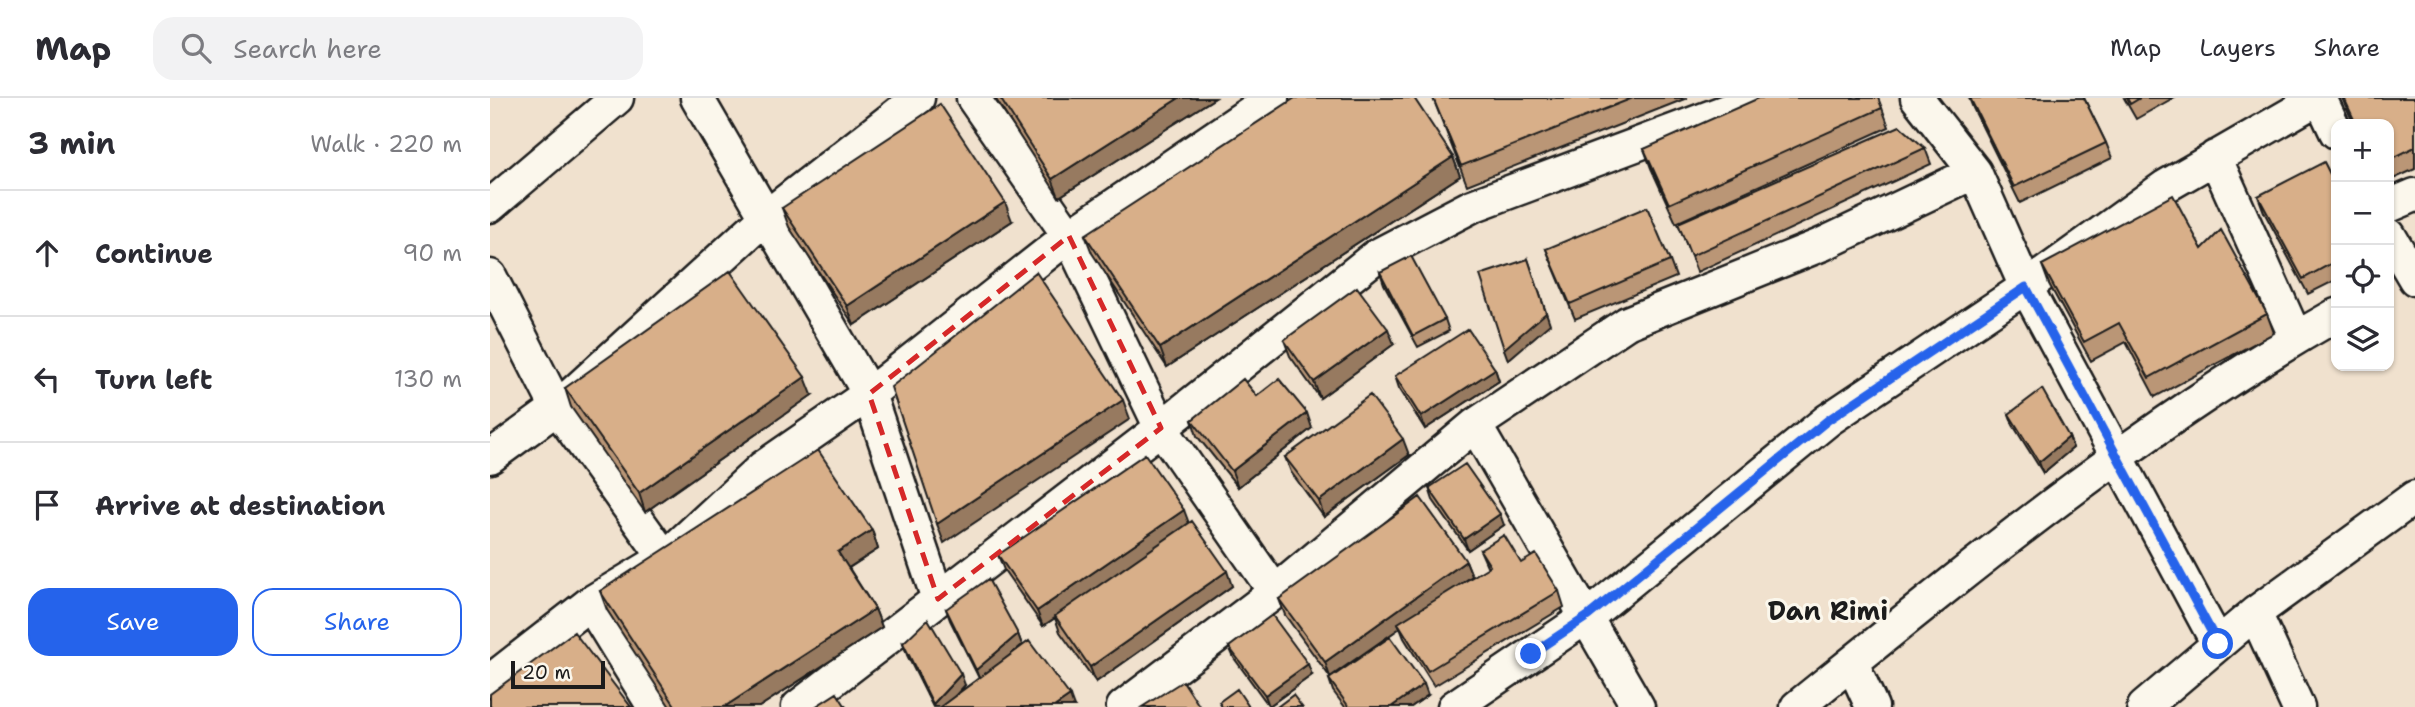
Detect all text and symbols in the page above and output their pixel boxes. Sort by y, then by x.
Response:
search box [153,17,643,80]
text: Map [35,26,111,71]
icon: search [177,29,215,67]
text: Search here [233,31,382,66]
text: Map [2110,32,2161,64]
text: Layers [2199,32,2276,64]
text: Share [2314,32,2380,64]
map controls [2331,119,2394,371]
button: + [2331,119,2394,182]
text: 3 min [28,123,115,164]
text: Walk · 220 m [310,129,462,159]
button: − [2331,182,2394,245]
icon: ahead [28,234,66,272]
text: Continue [95,236,213,271]
text: 90 m [402,238,462,268]
button: locate [2331,245,2394,308]
button: layers [2331,308,2394,371]
icon: left [28,360,66,398]
text: Turn left [95,362,212,397]
text: 130 m [394,364,462,394]
icon: arrive [28,486,66,524]
text: Arrive at destination [95,488,385,523]
button: Save [28,588,238,656]
button: Share [252,588,462,656]
district label: Dan Rimi [1768,593,1888,628]
route start [2202,628,2233,659]
route end [1515,638,1546,669]
scale bar [511,658,606,690]
text: 20 m [522,660,571,685]

